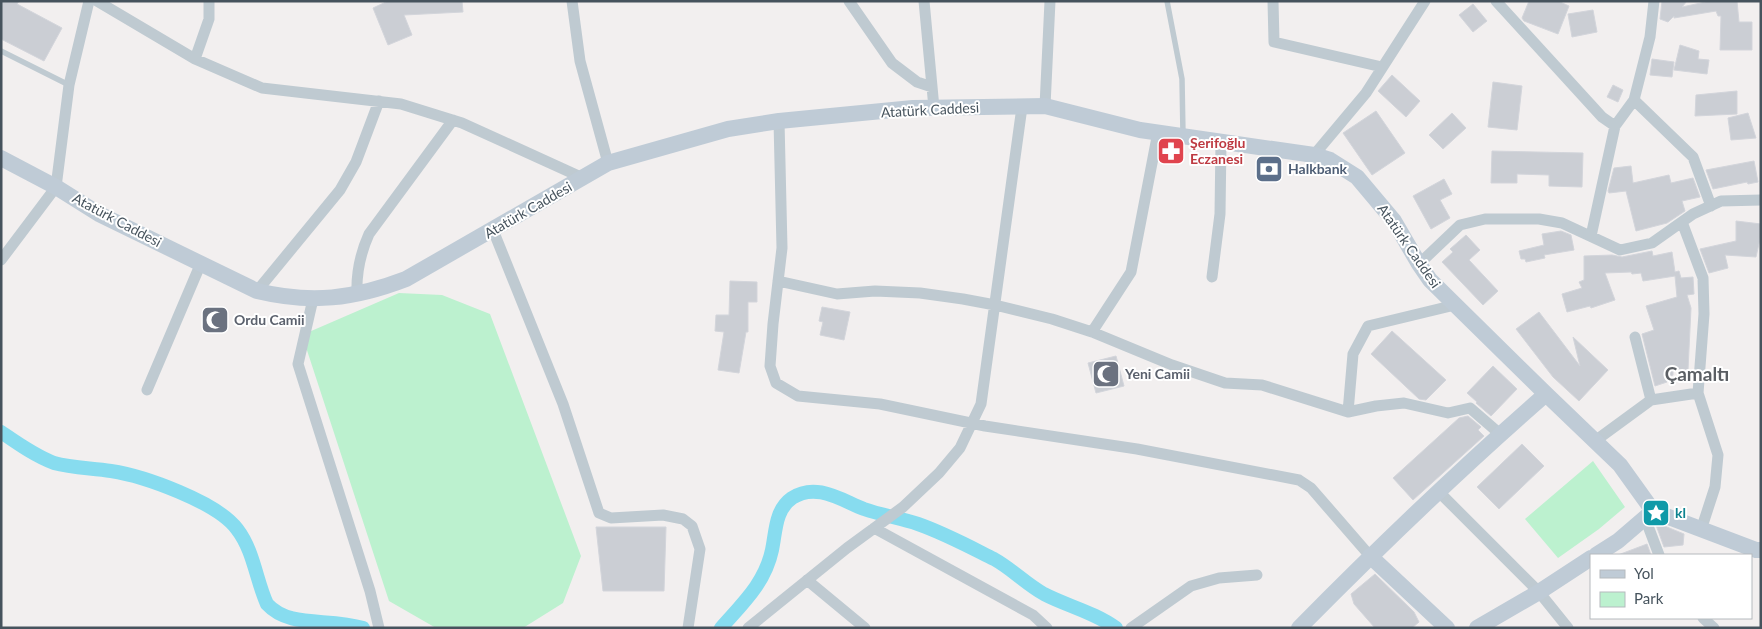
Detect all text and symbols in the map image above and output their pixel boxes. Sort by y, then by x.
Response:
street label: Atatürk Caddesi [880,98,980,121]
place label: Şerifoğlu Eczanesi [1190,134,1246,167]
pharmacy icon: Şerifoğlu Eczanesi [1156,136,1186,166]
bank icon: Halkbank [1254,154,1284,184]
place label: Halkbank [1288,160,1348,177]
street label: Atatürk Caddesi [481,178,575,242]
street label: Atatürk Caddesi [70,189,165,250]
street label: Atatürk Caddesi [1374,201,1445,291]
mosque icon: Ordu Camii [200,305,230,335]
place label: Ordu Camii [234,311,305,328]
mosque icon: Yeni Camii [1091,359,1121,389]
district label: Çamaltı [1665,362,1729,385]
place label: Yeni Camii [1124,365,1190,382]
place icon: kl [1641,498,1671,528]
place label: kl [1675,504,1686,521]
legend [1590,554,1752,619]
text: Yol [1634,564,1654,582]
text: Park [1634,589,1664,607]

